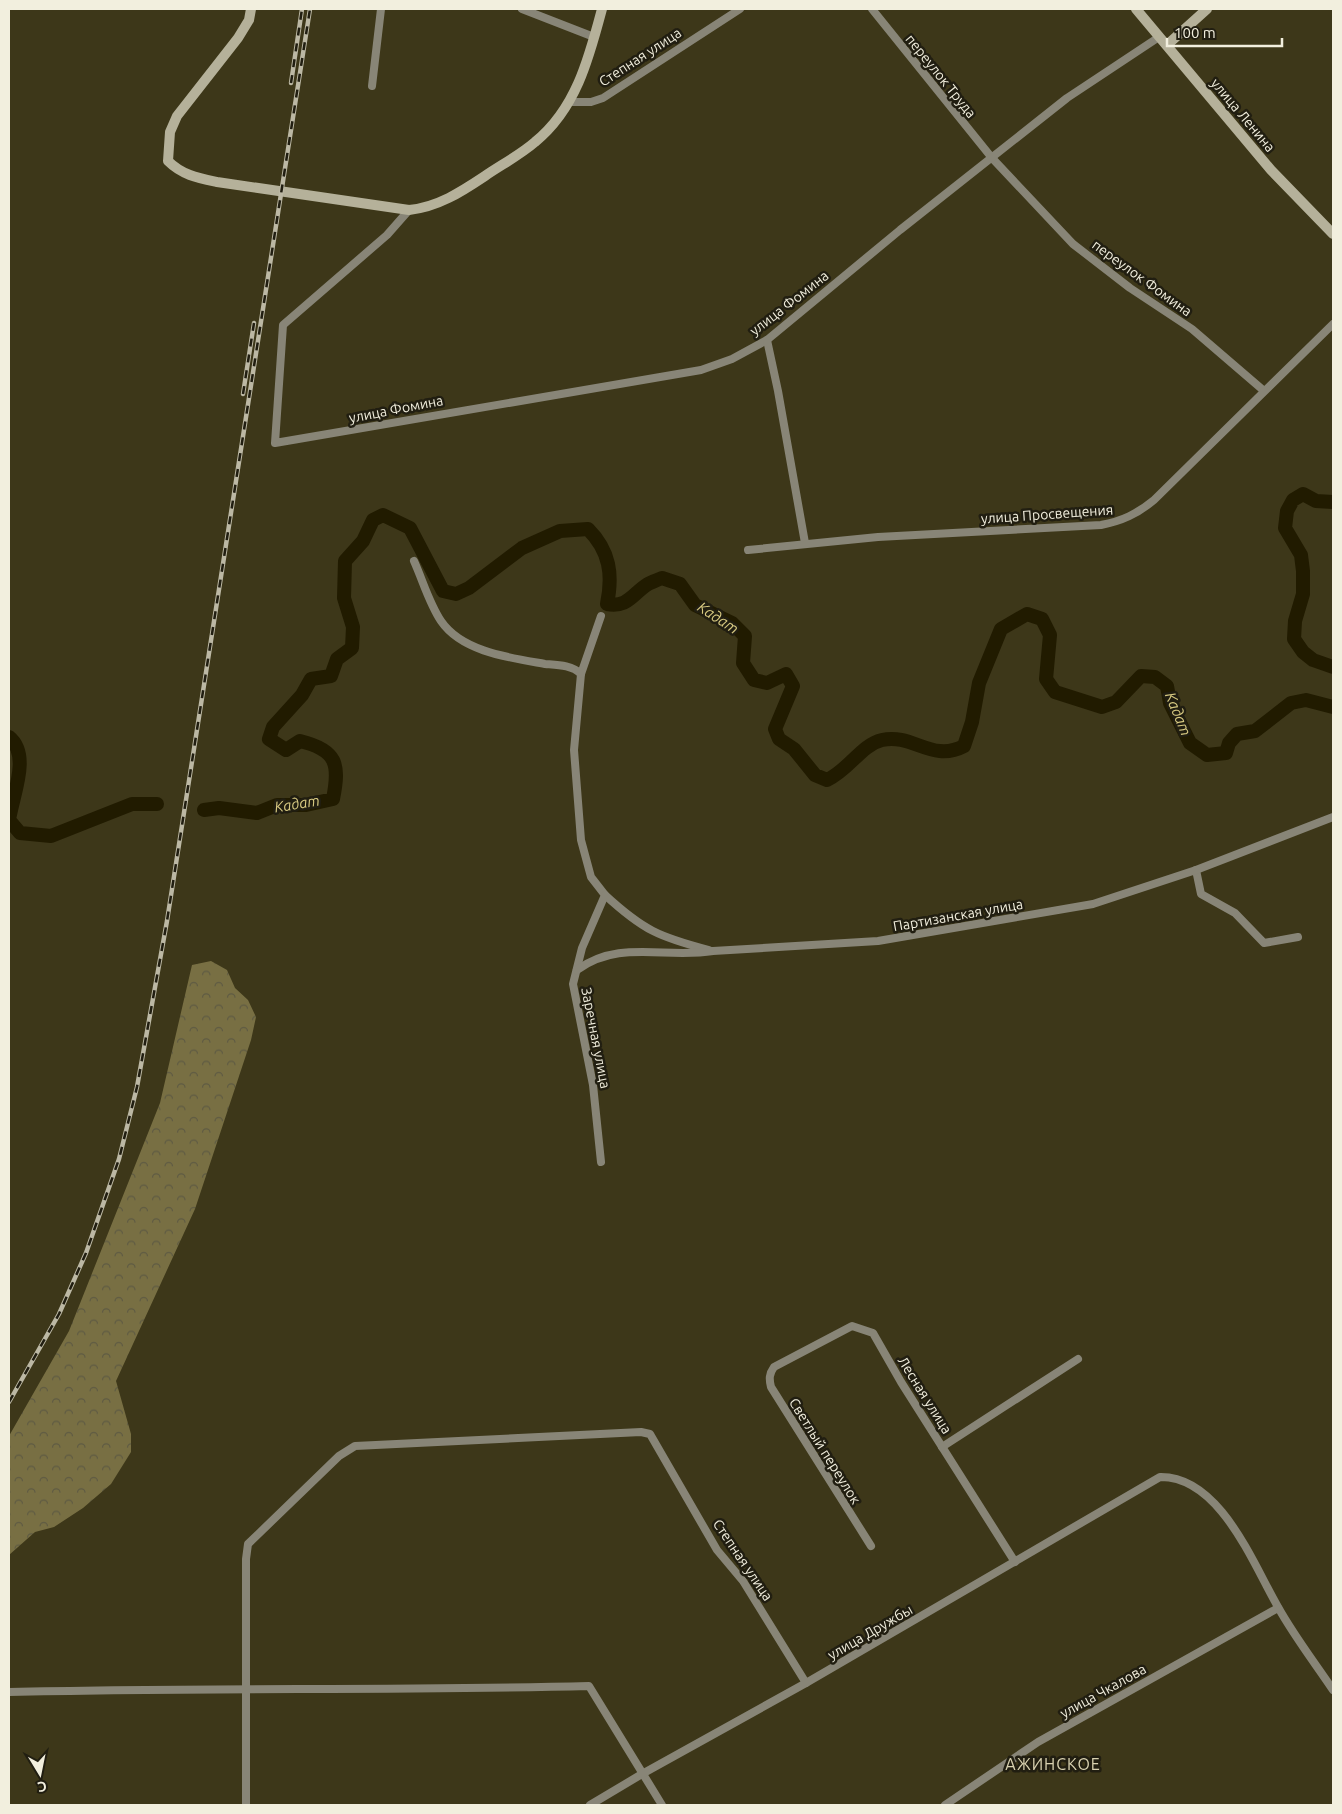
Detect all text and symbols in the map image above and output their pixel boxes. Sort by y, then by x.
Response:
scale bar [1167,15,1282,47]
street label: Степная улица [596,24,684,90]
text: 100 m [1174,24,1216,41]
street label: переулок Труда [903,31,979,121]
street label: улица Ленина [1208,75,1278,155]
street label: переулок Фомина [1089,237,1195,319]
street label: улица Фомина [746,267,832,339]
street label: улица Фомина [348,392,444,426]
street label: улица Просвещения [980,501,1114,527]
water label: Кадат [695,598,742,637]
water label: Кадат [1162,690,1195,738]
water label: Кадат [273,792,321,815]
street label: Партизанская улица [892,896,1024,934]
street label: Заречная улица [578,986,614,1090]
street label: Лесная улица [895,1353,955,1437]
street label: Светлый переулок [786,1395,864,1507]
street label: Степная улица [710,1516,776,1604]
street label: улица Дружбы [825,1601,915,1663]
street label: улица Чкалова [1057,1661,1149,1721]
north arrow [15,1749,65,1799]
district label: АЖИНСКОЕ [1005,1755,1101,1773]
text: С [36,1778,48,1795]

